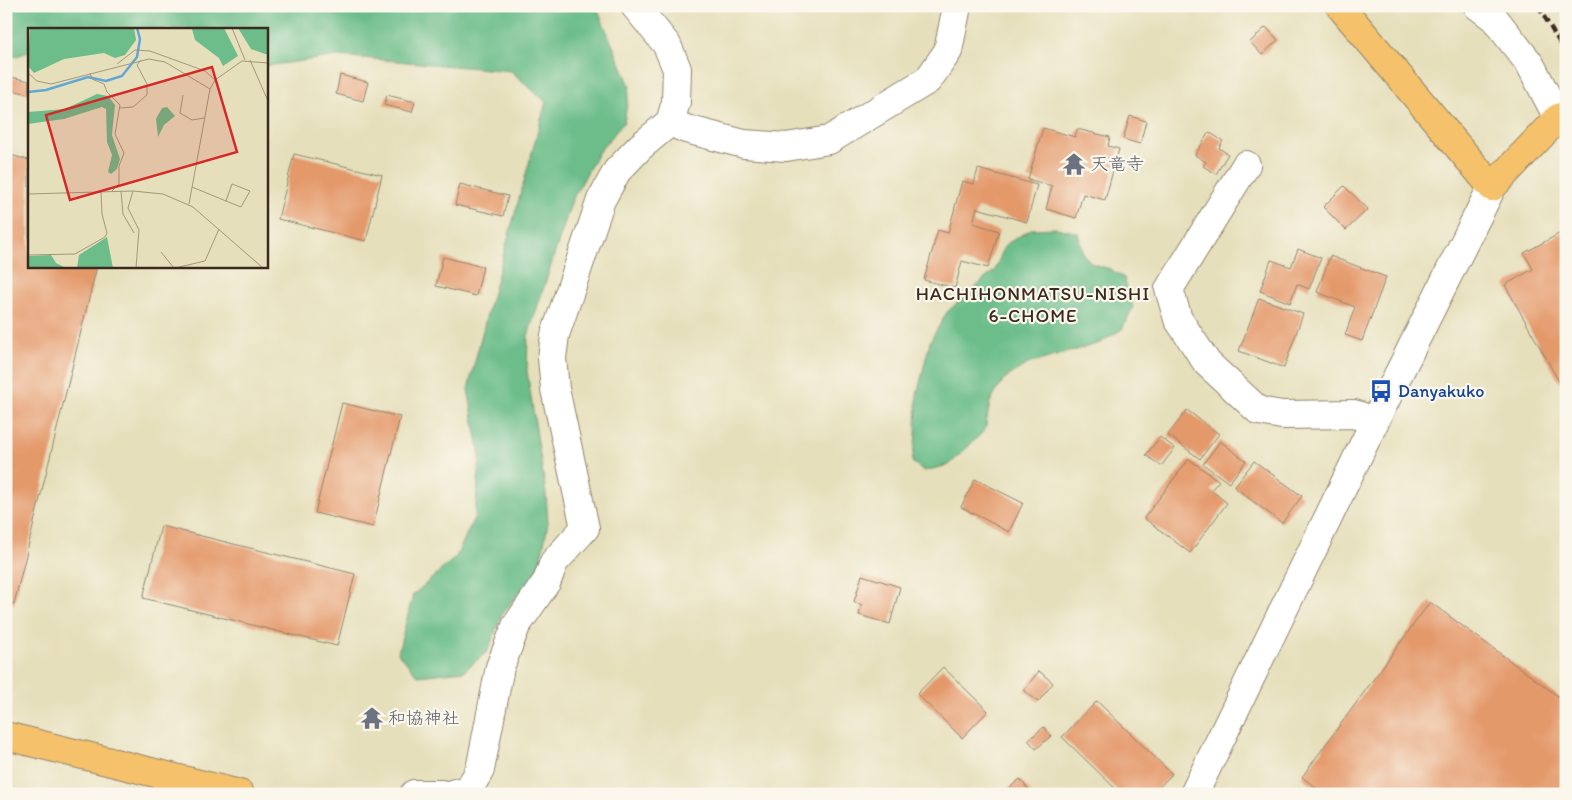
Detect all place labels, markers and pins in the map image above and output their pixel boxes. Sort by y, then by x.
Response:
temple icon: 天竜寺 [1061,151,1087,177]
place label: 天竜寺 [1090,153,1144,175]
bus stop icon: Danyakuko [1368,378,1394,404]
place label: Danyakuko [1398,380,1484,402]
temple icon: 和協神社 [359,705,385,731]
place label: 和協神社 [388,707,460,729]

